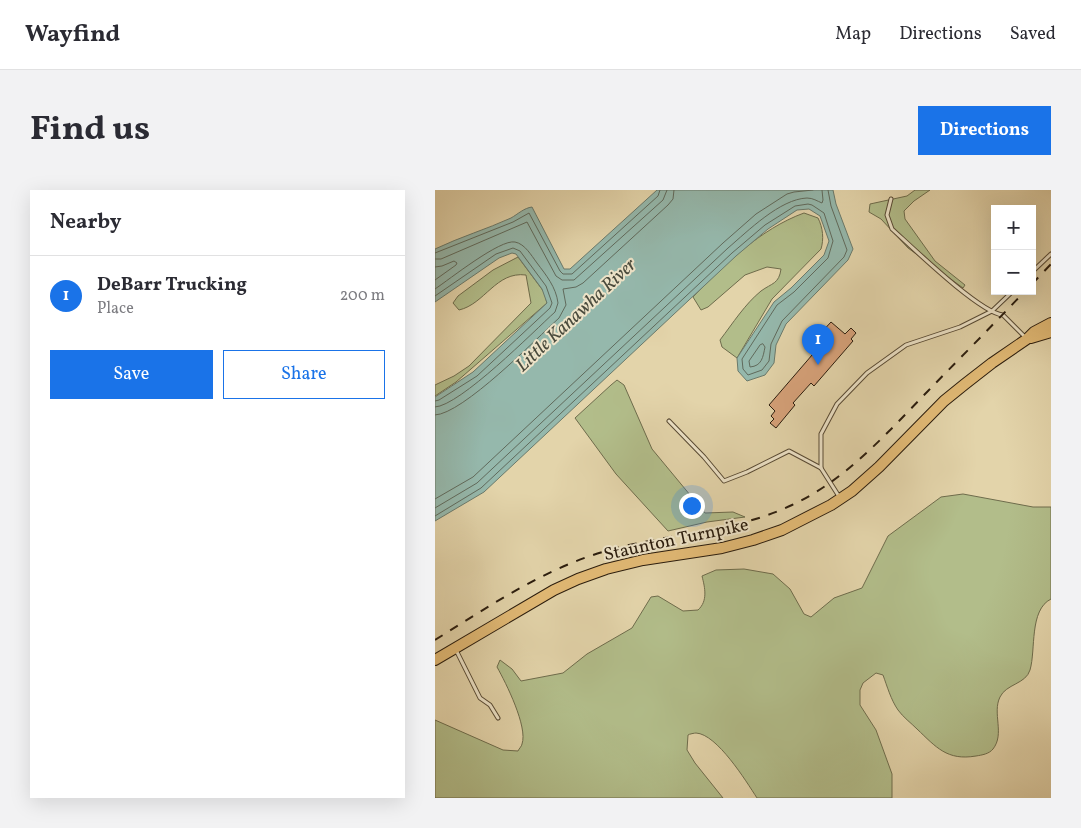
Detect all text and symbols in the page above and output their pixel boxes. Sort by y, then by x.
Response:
text: Wayfind [25,18,120,52]
text: Map [835,22,871,47]
text: Directions [899,22,982,47]
text: Saved [1010,22,1056,47]
text: Find us [30,106,150,154]
button: Directions [918,106,1051,155]
map controls [991,205,1036,295]
button: + [991,205,1036,250]
text: Nearby [50,208,121,237]
button: − [991,250,1036,295]
water label: Little Kanawha River [510,252,643,378]
text: DeBarr Trucking [97,272,247,298]
text: 1 [63,285,69,307]
text: 200 m [340,285,385,307]
text: Place [97,298,134,320]
pin: 1 [802,324,834,365]
button: Save [50,350,213,399]
button: Share [223,350,385,399]
your location [679,493,705,519]
street label: Staunton Turnpike [602,513,751,568]

